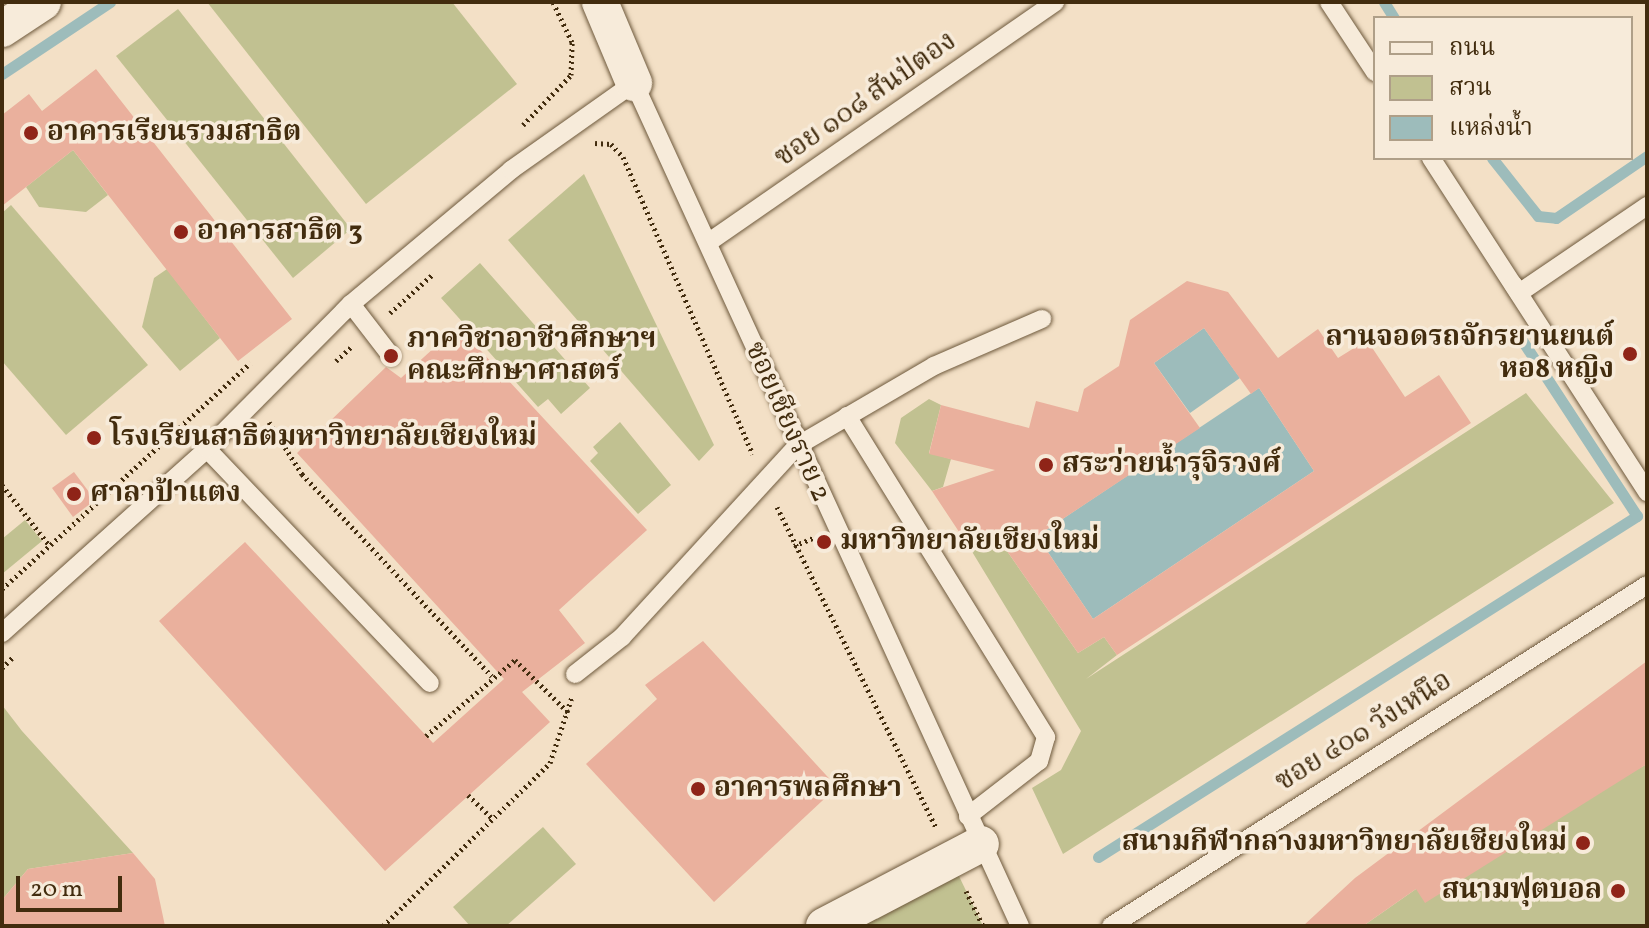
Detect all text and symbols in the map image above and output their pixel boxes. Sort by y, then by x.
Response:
legend [1373,16,1633,160]
street label: ซอย ๑๐๘ สันป่ตอง [769,25,963,175]
text: ถนน [1449,32,1495,66]
text: สวน [1449,72,1492,106]
text: แหล่งน้ำ [1449,112,1533,146]
place label: อาคารเรียนรวมสาธิต [47,116,301,150]
marker: อาคารเรียนรวมสาธิต [22,124,40,142]
place label: อาคารสาธิต 3 [197,215,363,249]
marker: อาคารสาธิต 3 [172,223,190,241]
place label: ลานจอดรถจักรยานยนต์ หอ8 หญิง [1325,321,1614,387]
place label: ภาควิชาอาชีวศึกษาฯ คณะศึกษาศาสตร์ [407,323,657,389]
street label: ซอยเชียงราย 2 [737,337,837,507]
marker: ลานจอดรถจักรยานยนต์ หอ8 หญิง [1621,345,1639,363]
marker: ภาควิชาอาชีวศึกษาฯ คณะศึกษาศาสตร์ [382,347,400,365]
place label: โรงเรียนสาธิตมหาวิทยาลัยเชียงใหม่ [110,421,537,455]
marker: โรงเรียนสาธิตมหาวิทยาลัยเชียงใหม่ [85,429,103,447]
place label: สระว่ายน้ำรุจิรวงศ์ [1062,448,1281,482]
marker: สระว่ายน้ำรุจิรวงศ์ [1037,456,1055,474]
place label: ศาลาป้าแตง [90,477,241,511]
marker: ศาลาป้าแตง [65,485,83,503]
place label: มหาวิทยาลัยเชียงใหม่ [840,525,1099,559]
marker: มหาวิทยาลัยเชียงใหม่ [815,533,833,551]
street label: ซอย ๔๐๑ วังเหนึอ [1270,664,1458,800]
place label: อาคารพลศึกษา [714,772,902,806]
marker: อาคารพลศึกษา [689,780,707,798]
place label: สนามกีฬากลางมหาวิทยาลัยเชียงใหม่ [1122,826,1567,860]
marker: สนามกีฬากลางมหาวิทยาลัยเชียงใหม่ [1574,834,1592,852]
scale bar [20,860,126,910]
text: 20 m [30,873,83,907]
place label: สนามฟุตบอล [1442,874,1602,908]
marker: สนามฟุตบอล [1609,882,1627,900]

